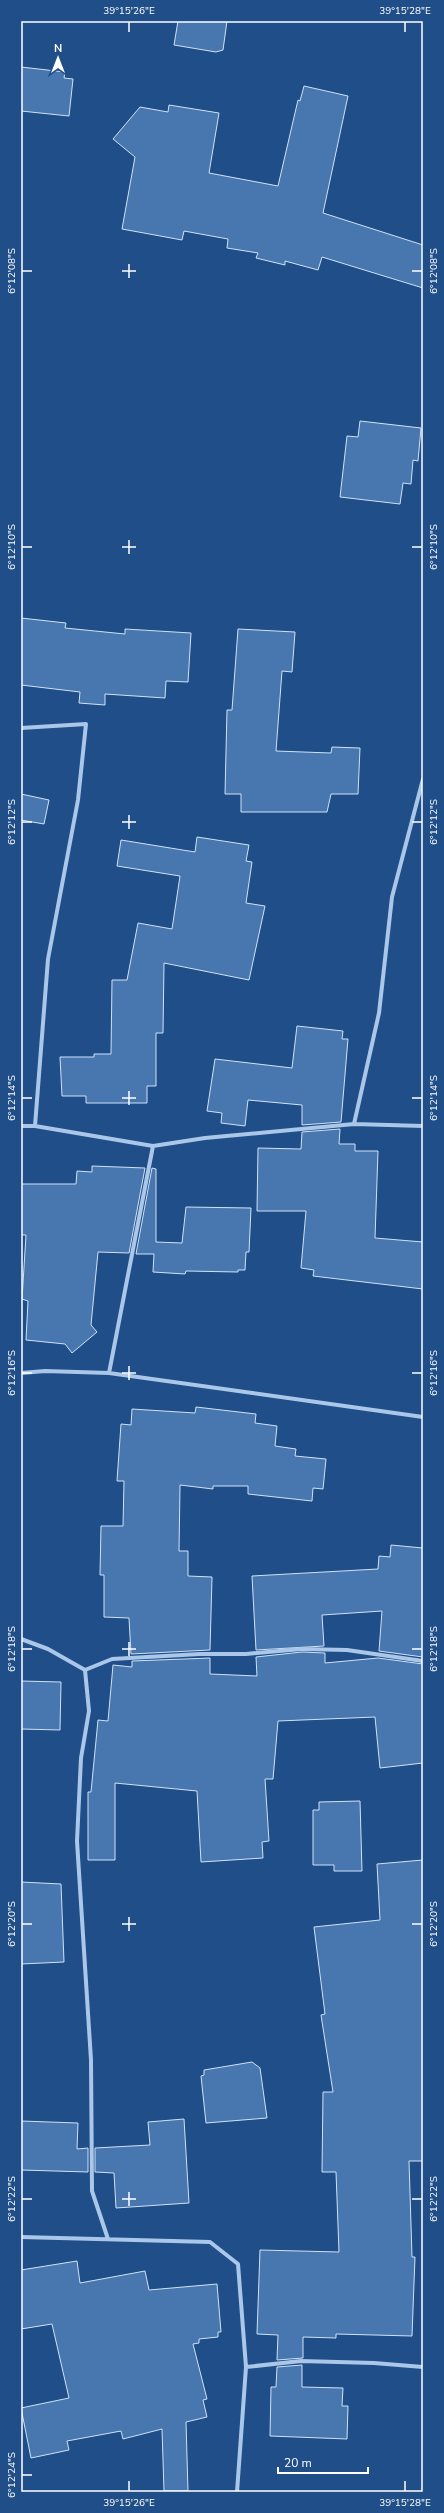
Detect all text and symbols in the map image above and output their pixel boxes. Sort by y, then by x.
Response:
text: 39°15'26"E [103,4,155,18]
text: 39°15'28"E [379,4,431,18]
north arrow [38,38,78,78]
text: N [54,41,62,56]
text: 6°12'08"S [5,248,19,294]
text: 6°12'08"S [427,248,441,294]
text: 6°12'10"S [5,524,19,570]
text: 6°12'10"S [427,524,441,570]
text: 6°12'12"S [5,799,19,845]
text: 6°12'12"S [427,799,441,845]
text: 6°12'14"S [5,1075,19,1121]
text: 6°12'14"S [427,1075,441,1121]
text: 6°12'16"S [5,1350,19,1396]
text: 6°12'16"S [427,1350,441,1396]
text: 6°12'18"S [5,1626,19,1672]
text: 6°12'18"S [427,1626,441,1672]
text: 6°12'20"S [5,1901,19,1947]
text: 6°12'20"S [427,1901,441,1947]
text: 6°12'22"S [5,2176,19,2222]
text: 6°12'22"S [427,2176,441,2222]
scale bar [278,2449,368,2475]
text: 6°12'24"S [5,2452,19,2498]
text: 20 m [284,2455,312,2471]
text: 39°15'26"E [103,2496,155,2510]
text: 39°15'28"E [379,2496,431,2510]

